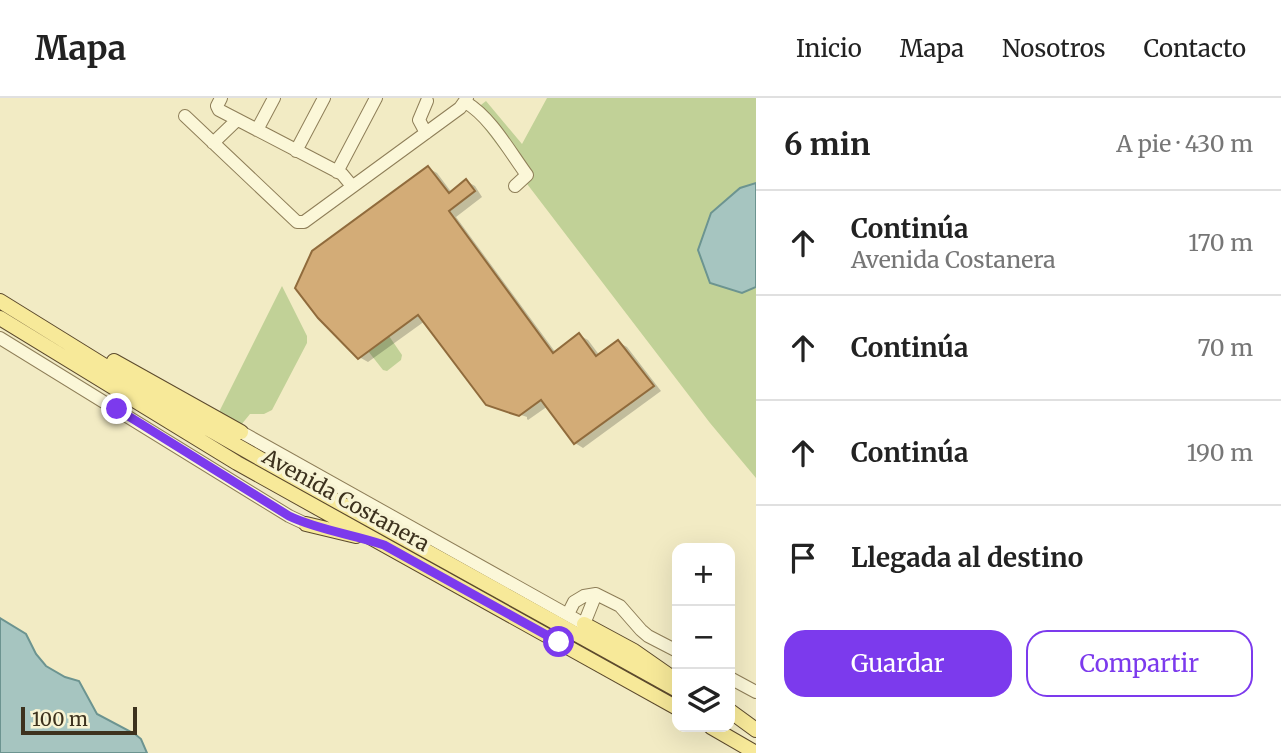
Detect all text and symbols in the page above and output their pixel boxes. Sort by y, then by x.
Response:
text: Mapa [35,28,126,69]
text: Inicio [796,33,862,64]
text: Mapa [900,33,964,64]
text: Nosotros [1002,33,1106,64]
text: Contacto [1144,33,1246,64]
text: 6 min [784,125,870,163]
text: A pie · 430 m [1116,129,1253,158]
text: Continúa [851,212,969,245]
icon: ahead [784,224,822,262]
text: 170 m [1188,228,1253,257]
text: Avenida Costanera [851,245,1056,274]
icon: ahead [784,329,822,367]
text: Continúa [851,331,969,364]
text: 70 m [1197,333,1253,362]
route end [101,393,132,424]
icon: ahead [784,434,822,472]
text: Continúa [851,436,969,469]
text: 190 m [1187,438,1253,467]
street label: Avenida Costanera [257,442,434,557]
icon: arrive [784,539,822,577]
text: Llegada al destino [851,541,1083,574]
map controls [672,543,735,732]
button: + [672,543,735,606]
button: − [672,606,735,669]
route start [543,626,574,657]
button: Guardar [784,630,1012,697]
button: Compartir [1026,630,1253,697]
button: layers [672,669,735,732]
scale bar [21,704,136,736]
text: 100 m [32,707,88,731]

